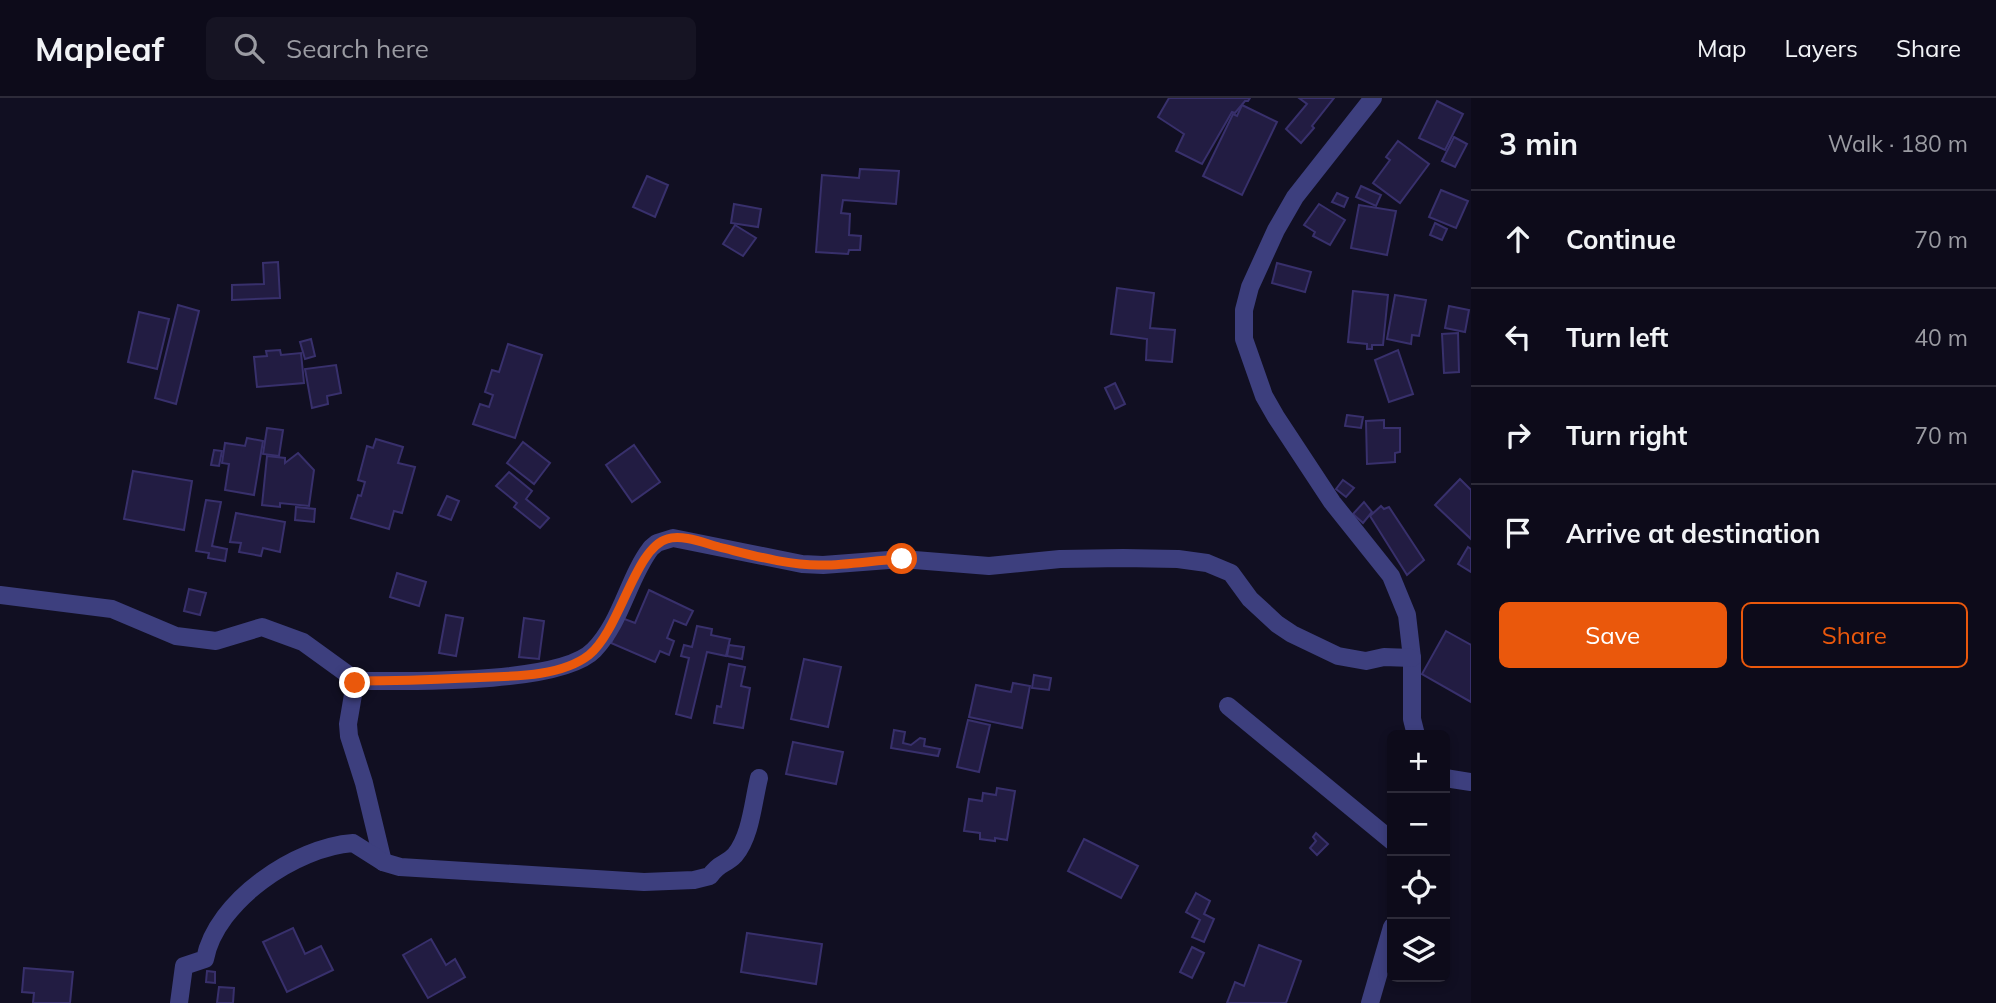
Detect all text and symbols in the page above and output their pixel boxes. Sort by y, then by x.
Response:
search box [206,17,696,80]
text: Mapleaf [35,28,164,69]
icon: search [230,29,268,67]
text: Search here [286,32,429,65]
text: Map [1697,33,1746,63]
text: Layers [1784,33,1858,63]
text: Share [1896,33,1961,63]
text: 3 min [1499,125,1578,163]
text: Walk · 180 m [1828,129,1968,158]
icon: ahead [1499,220,1537,258]
text: Continue [1566,223,1676,256]
text: 70 m [1914,225,1968,254]
icon: left [1499,318,1537,356]
text: Turn left [1566,321,1668,354]
text: 40 m [1914,323,1968,352]
icon: right [1499,416,1537,454]
text: Turn right [1566,419,1687,452]
text: 70 m [1914,421,1968,450]
icon: arrive [1499,514,1537,552]
text: Arrive at destination [1566,517,1821,550]
route start [886,543,917,574]
button: Save [1499,602,1727,668]
button: Share [1741,602,1968,668]
route end [339,667,370,698]
map controls [1387,730,1450,982]
button: + [1387,730,1450,793]
button: − [1387,793,1450,856]
button: locate [1387,856,1450,919]
button: layers [1387,919,1450,982]

